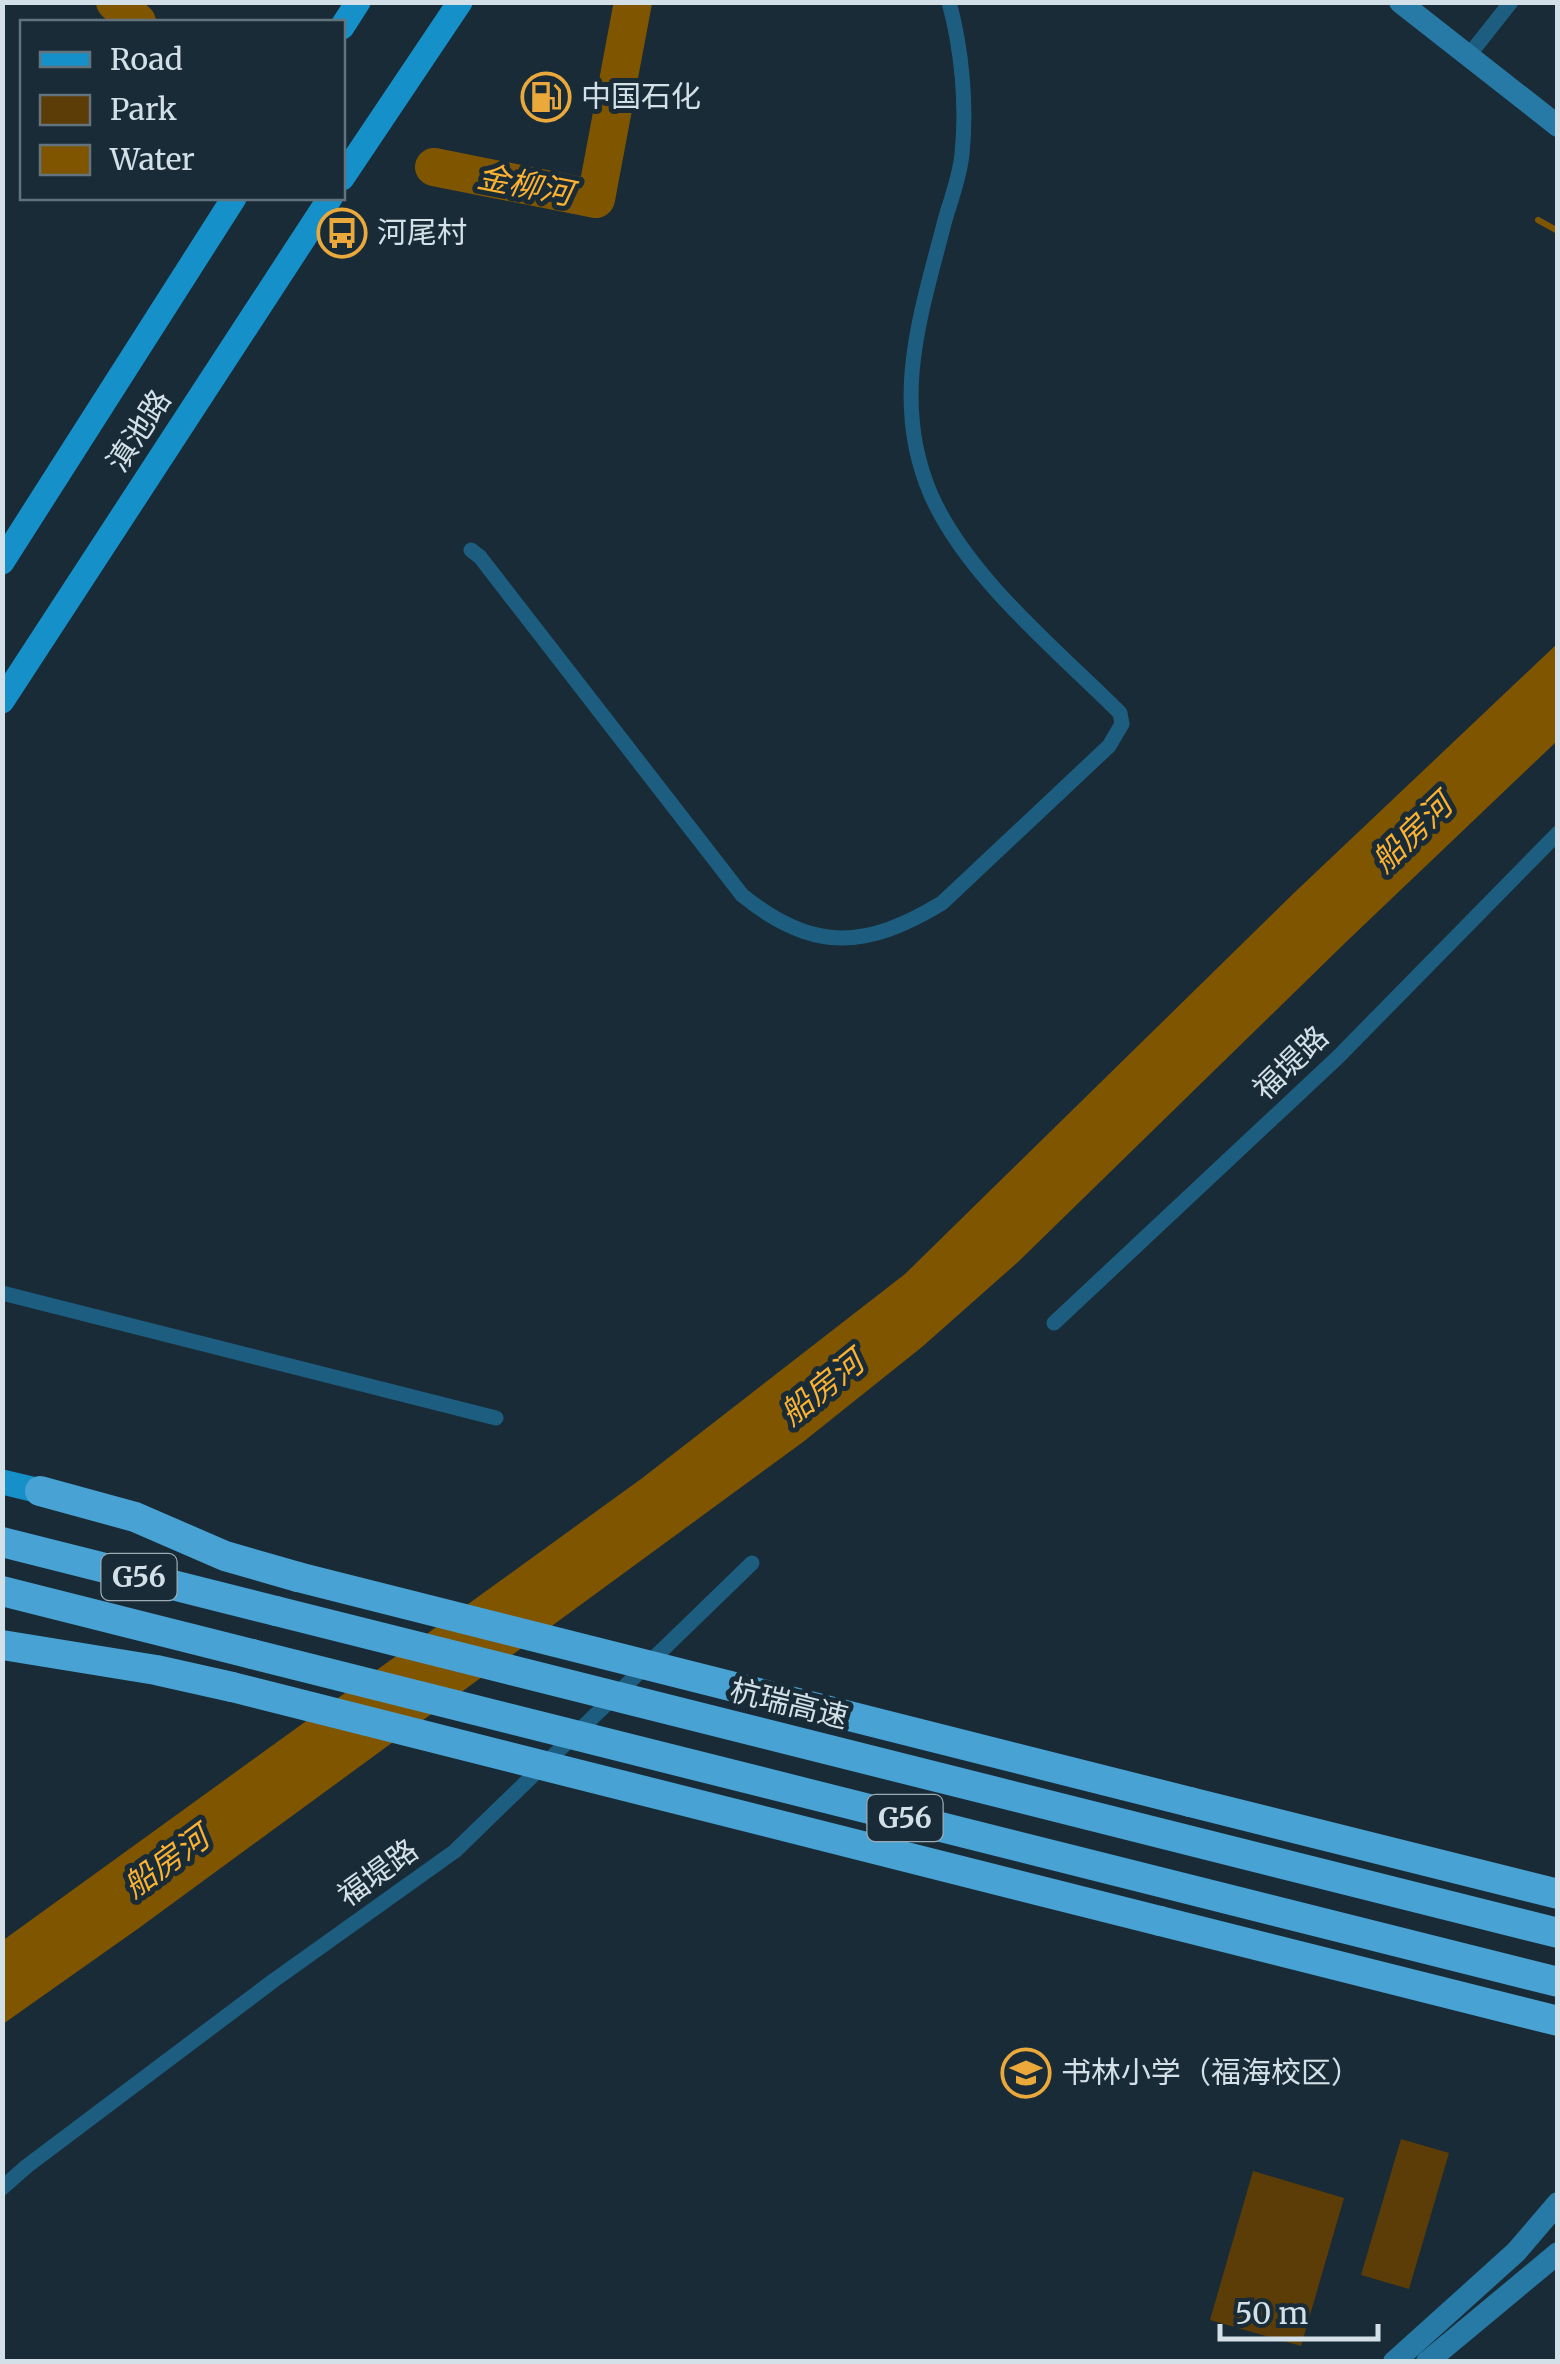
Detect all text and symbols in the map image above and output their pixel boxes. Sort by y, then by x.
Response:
legend [20,20,345,200]
text: Road [110,40,183,78]
fuel station icon: 中国石化 [520,71,572,123]
place label: 中国石化 [581,77,701,115]
text: Park [110,90,177,128]
text: Water [109,140,195,178]
water label: 金柳河 [474,156,582,215]
bus stop icon: 河尾村 [316,207,368,259]
place label: 河尾村 [377,213,467,251]
street label: 滇池路 [98,382,179,479]
water label: 船房河 [1364,781,1465,881]
street label: 福堤路 [1245,1017,1336,1107]
water label: 船房河 [772,1338,877,1434]
road number: G56 [102,1554,176,1600]
street label: 杭瑞高速 [726,1670,852,1736]
road number: G56 [868,1795,942,1841]
water label: 船房河 [115,1814,221,1906]
street label: 福堤路 [330,1830,425,1914]
school or university icon: 书林小学（福海校区） [1000,2047,1052,2099]
place label: 书林小学（福海校区） [1061,2053,1361,2091]
scale bar [1220,2279,1378,2341]
text: 50 m [1235,2294,1308,2332]

